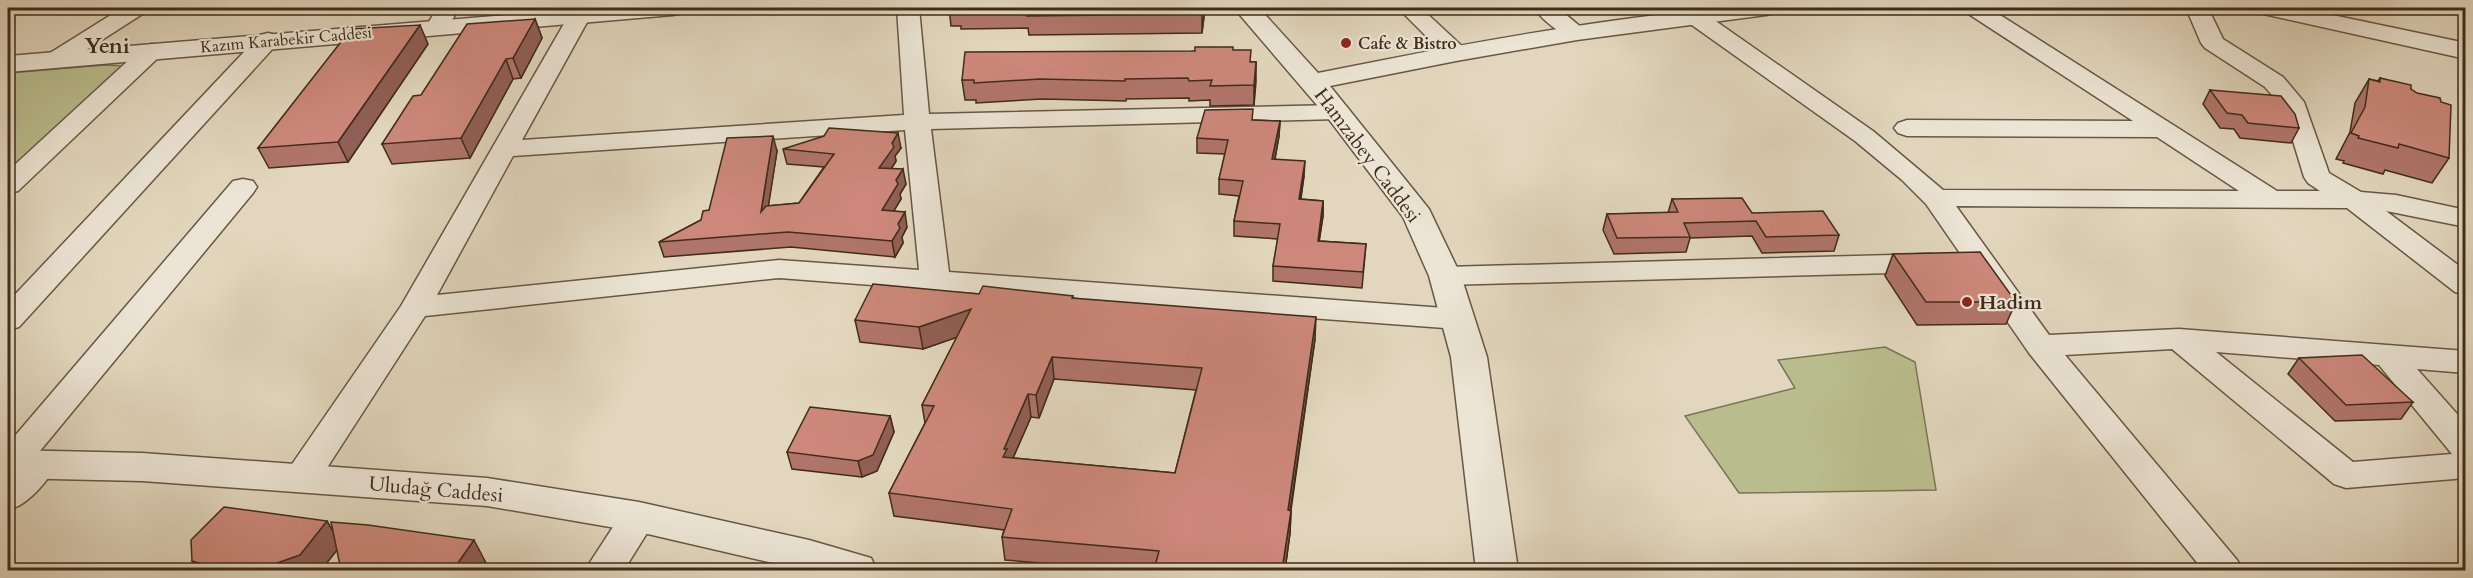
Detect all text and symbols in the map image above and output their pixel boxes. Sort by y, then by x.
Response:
street label: Kazım Karabekir Caddesi [199,21,373,58]
district label: Yeni [84,31,130,61]
place label: Cafe & Bistro [1358,33,1457,55]
marker: Cafe & Bistro [1339,36,1353,50]
street label: Hamzabey Caddesi [1308,82,1427,229]
place label: Hadim [1979,289,2043,316]
marker: Hadim [1960,295,1974,309]
street label: Uludağ Caddesi [368,470,505,509]

